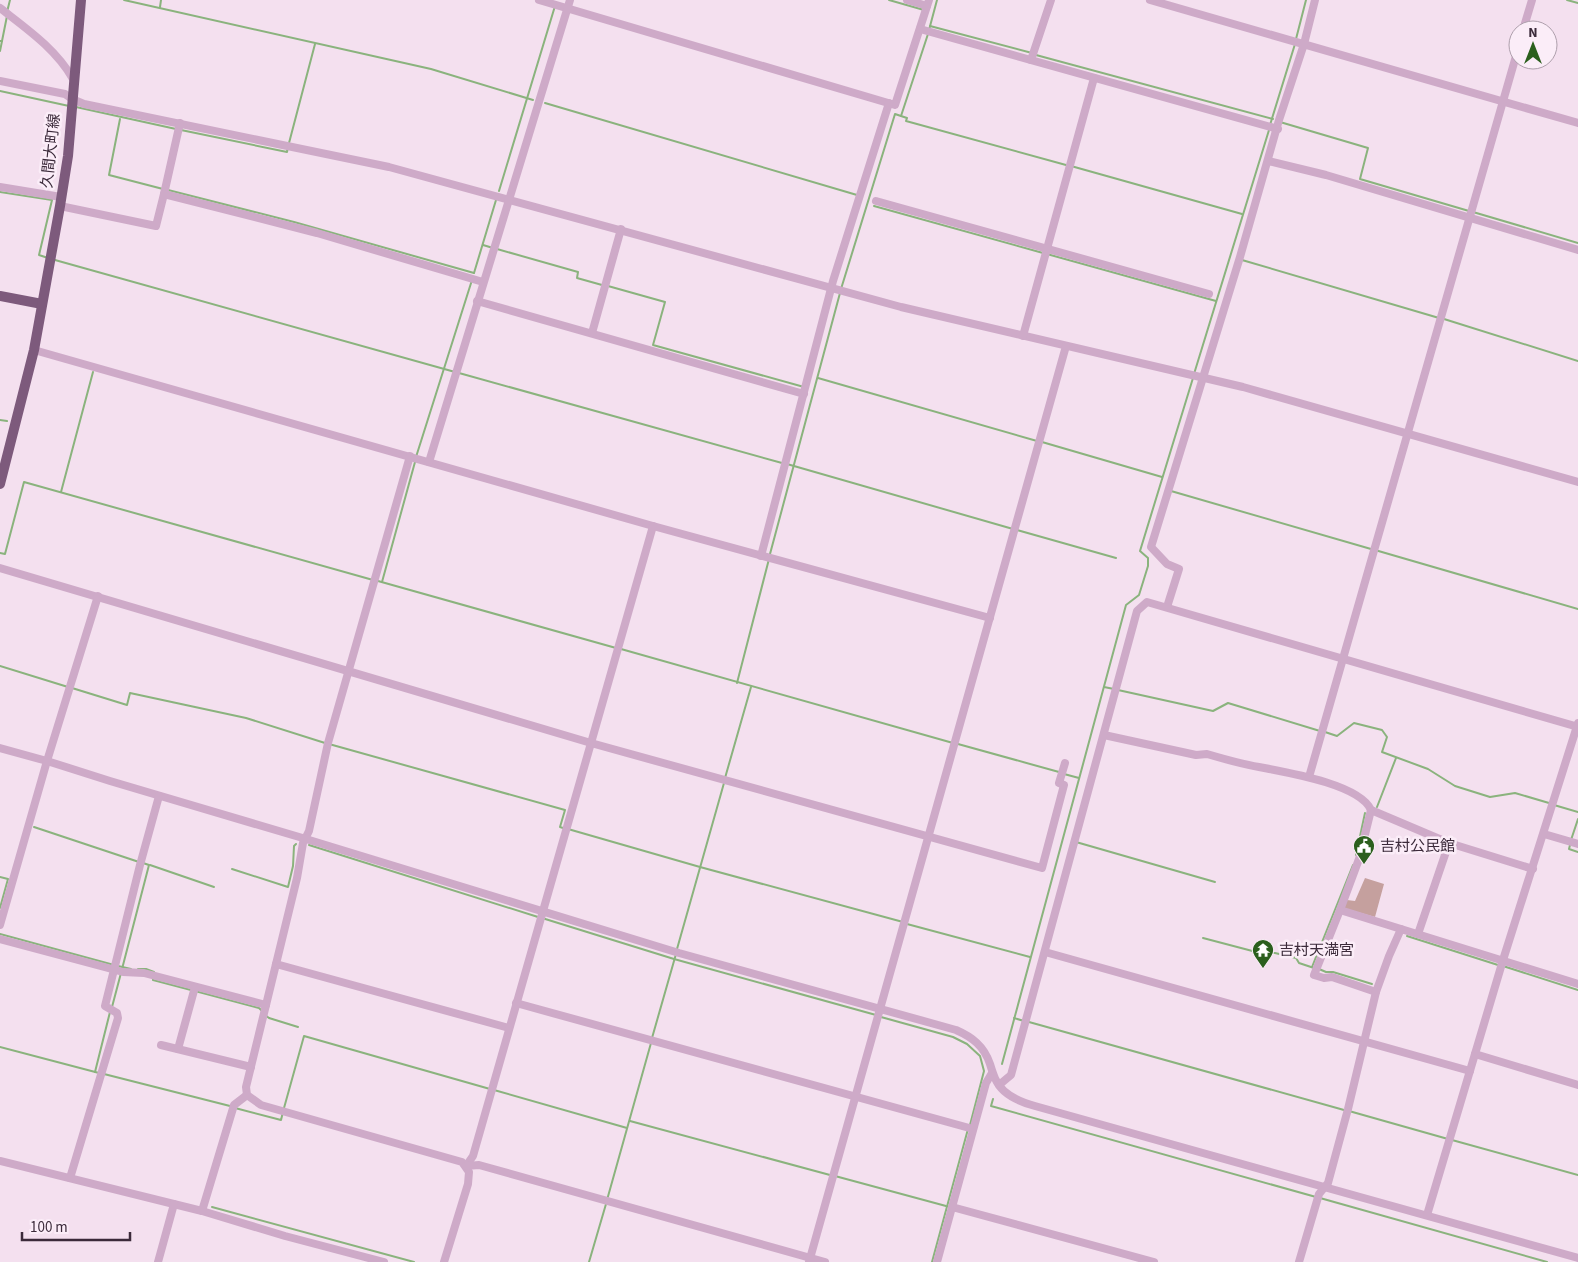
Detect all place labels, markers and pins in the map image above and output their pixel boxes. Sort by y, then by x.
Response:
public building icon: 吉村公民館 [1352,834,1376,865]
place label: 吉村公民館 [1380,836,1455,857]
temple icon: 吉村天満宮 [1251,938,1275,969]
place label: 吉村天満宮 [1279,940,1354,961]

